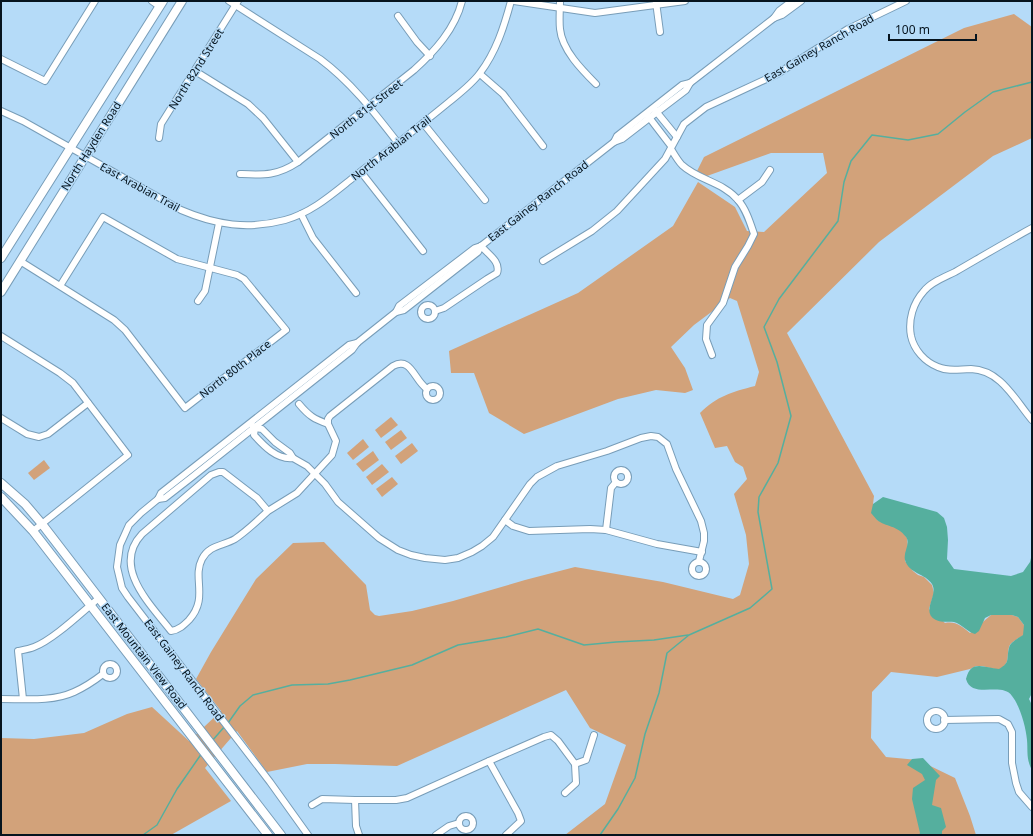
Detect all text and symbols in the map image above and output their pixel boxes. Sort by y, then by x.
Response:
street label: East Gainey Ranch Road [761,10,876,85]
scale bar [889,16,976,42]
text: 100 m [895,21,930,38]
street label: North 82nd Street [165,25,227,112]
street label: North 81st Street [326,75,405,142]
street label: North Hayden Road [57,98,124,193]
street label: North Arabian Trail [348,112,434,184]
street label: East Gainey Ranch Road [484,157,591,245]
street label: East Arabian Trail [98,158,183,215]
street label: North 80th Place [196,336,273,401]
street label: East Mountain View Road [98,600,191,712]
street label: East Gainey Ranch Road [141,616,228,724]

